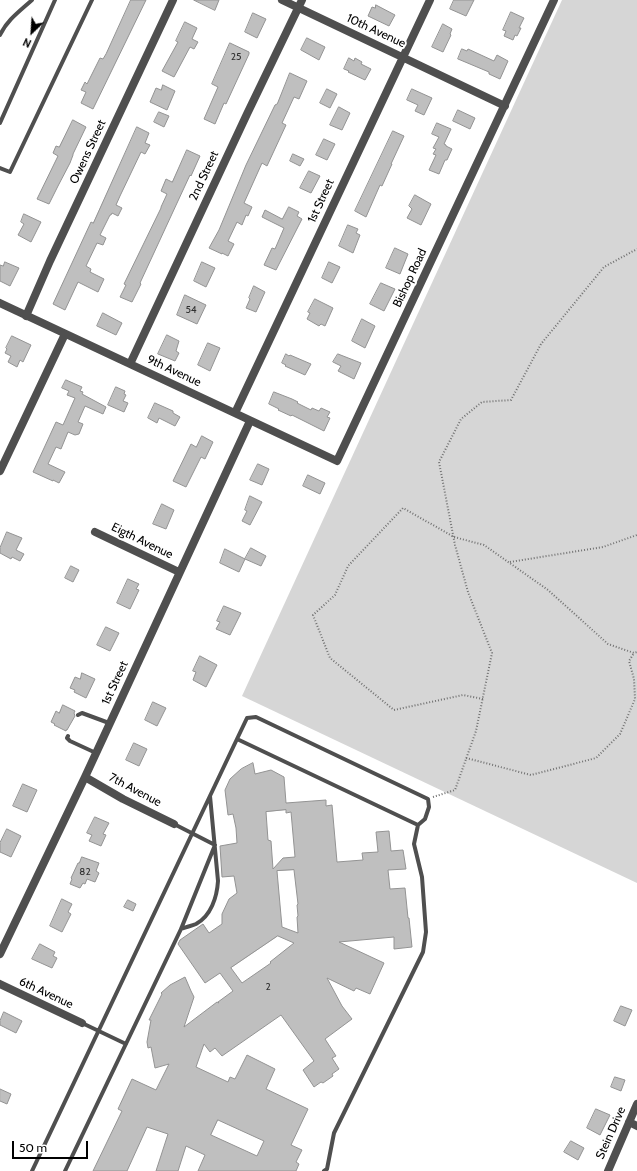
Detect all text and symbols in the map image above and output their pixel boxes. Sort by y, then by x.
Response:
street label: 10th Avenue [344,11,408,51]
north arrow [12,12,52,52]
text: N [20,35,33,51]
house number: 25 [231,51,241,63]
street label: Owens Street [67,118,109,186]
street label: 2nd Street [186,149,222,203]
street label: 1st Street [305,177,337,225]
street label: Bishop Road [390,246,430,310]
house number: 54 [185,304,197,316]
street label: 9th Avenue [145,352,203,390]
street label: Eigth Avenue [109,520,175,562]
street label: 1st Street [99,659,131,707]
street label: 7th Avenue [106,770,164,810]
house number: 82 [79,866,91,878]
street label: 6th Avenue [17,974,75,1012]
house number: 2 [265,981,271,993]
street label: Stein Drive [593,1105,629,1161]
scale bar [14,1133,90,1159]
text: 50 m [19,1140,47,1155]

